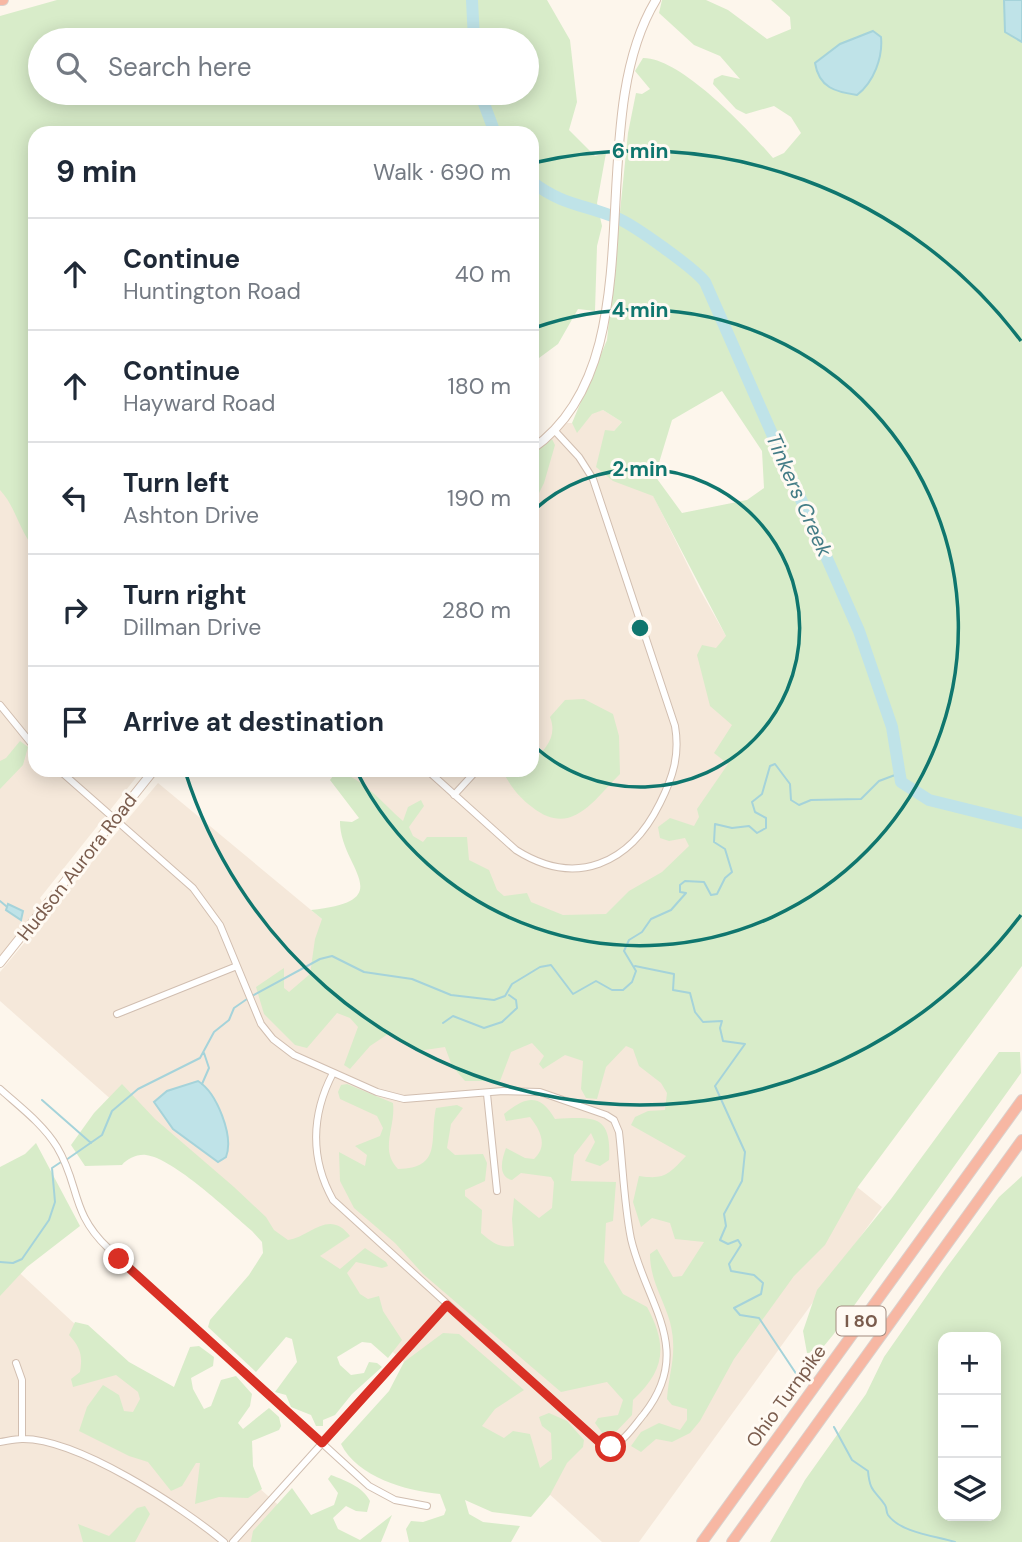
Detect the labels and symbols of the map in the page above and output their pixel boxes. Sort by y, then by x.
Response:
text: 6 min [612,137,668,165]
text: 4 min [611,296,669,324]
water label: Tinkers Creek [759,429,839,561]
text: 2 min [612,455,668,483]
centre of rings [628,616,652,640]
street label: Hudson Aurora Road [12,788,142,946]
route end [103,1243,134,1274]
road number: I 80 [836,1306,886,1336]
street label: Ohio Turnpike [740,1340,832,1452]
route start [595,1431,626,1462]

